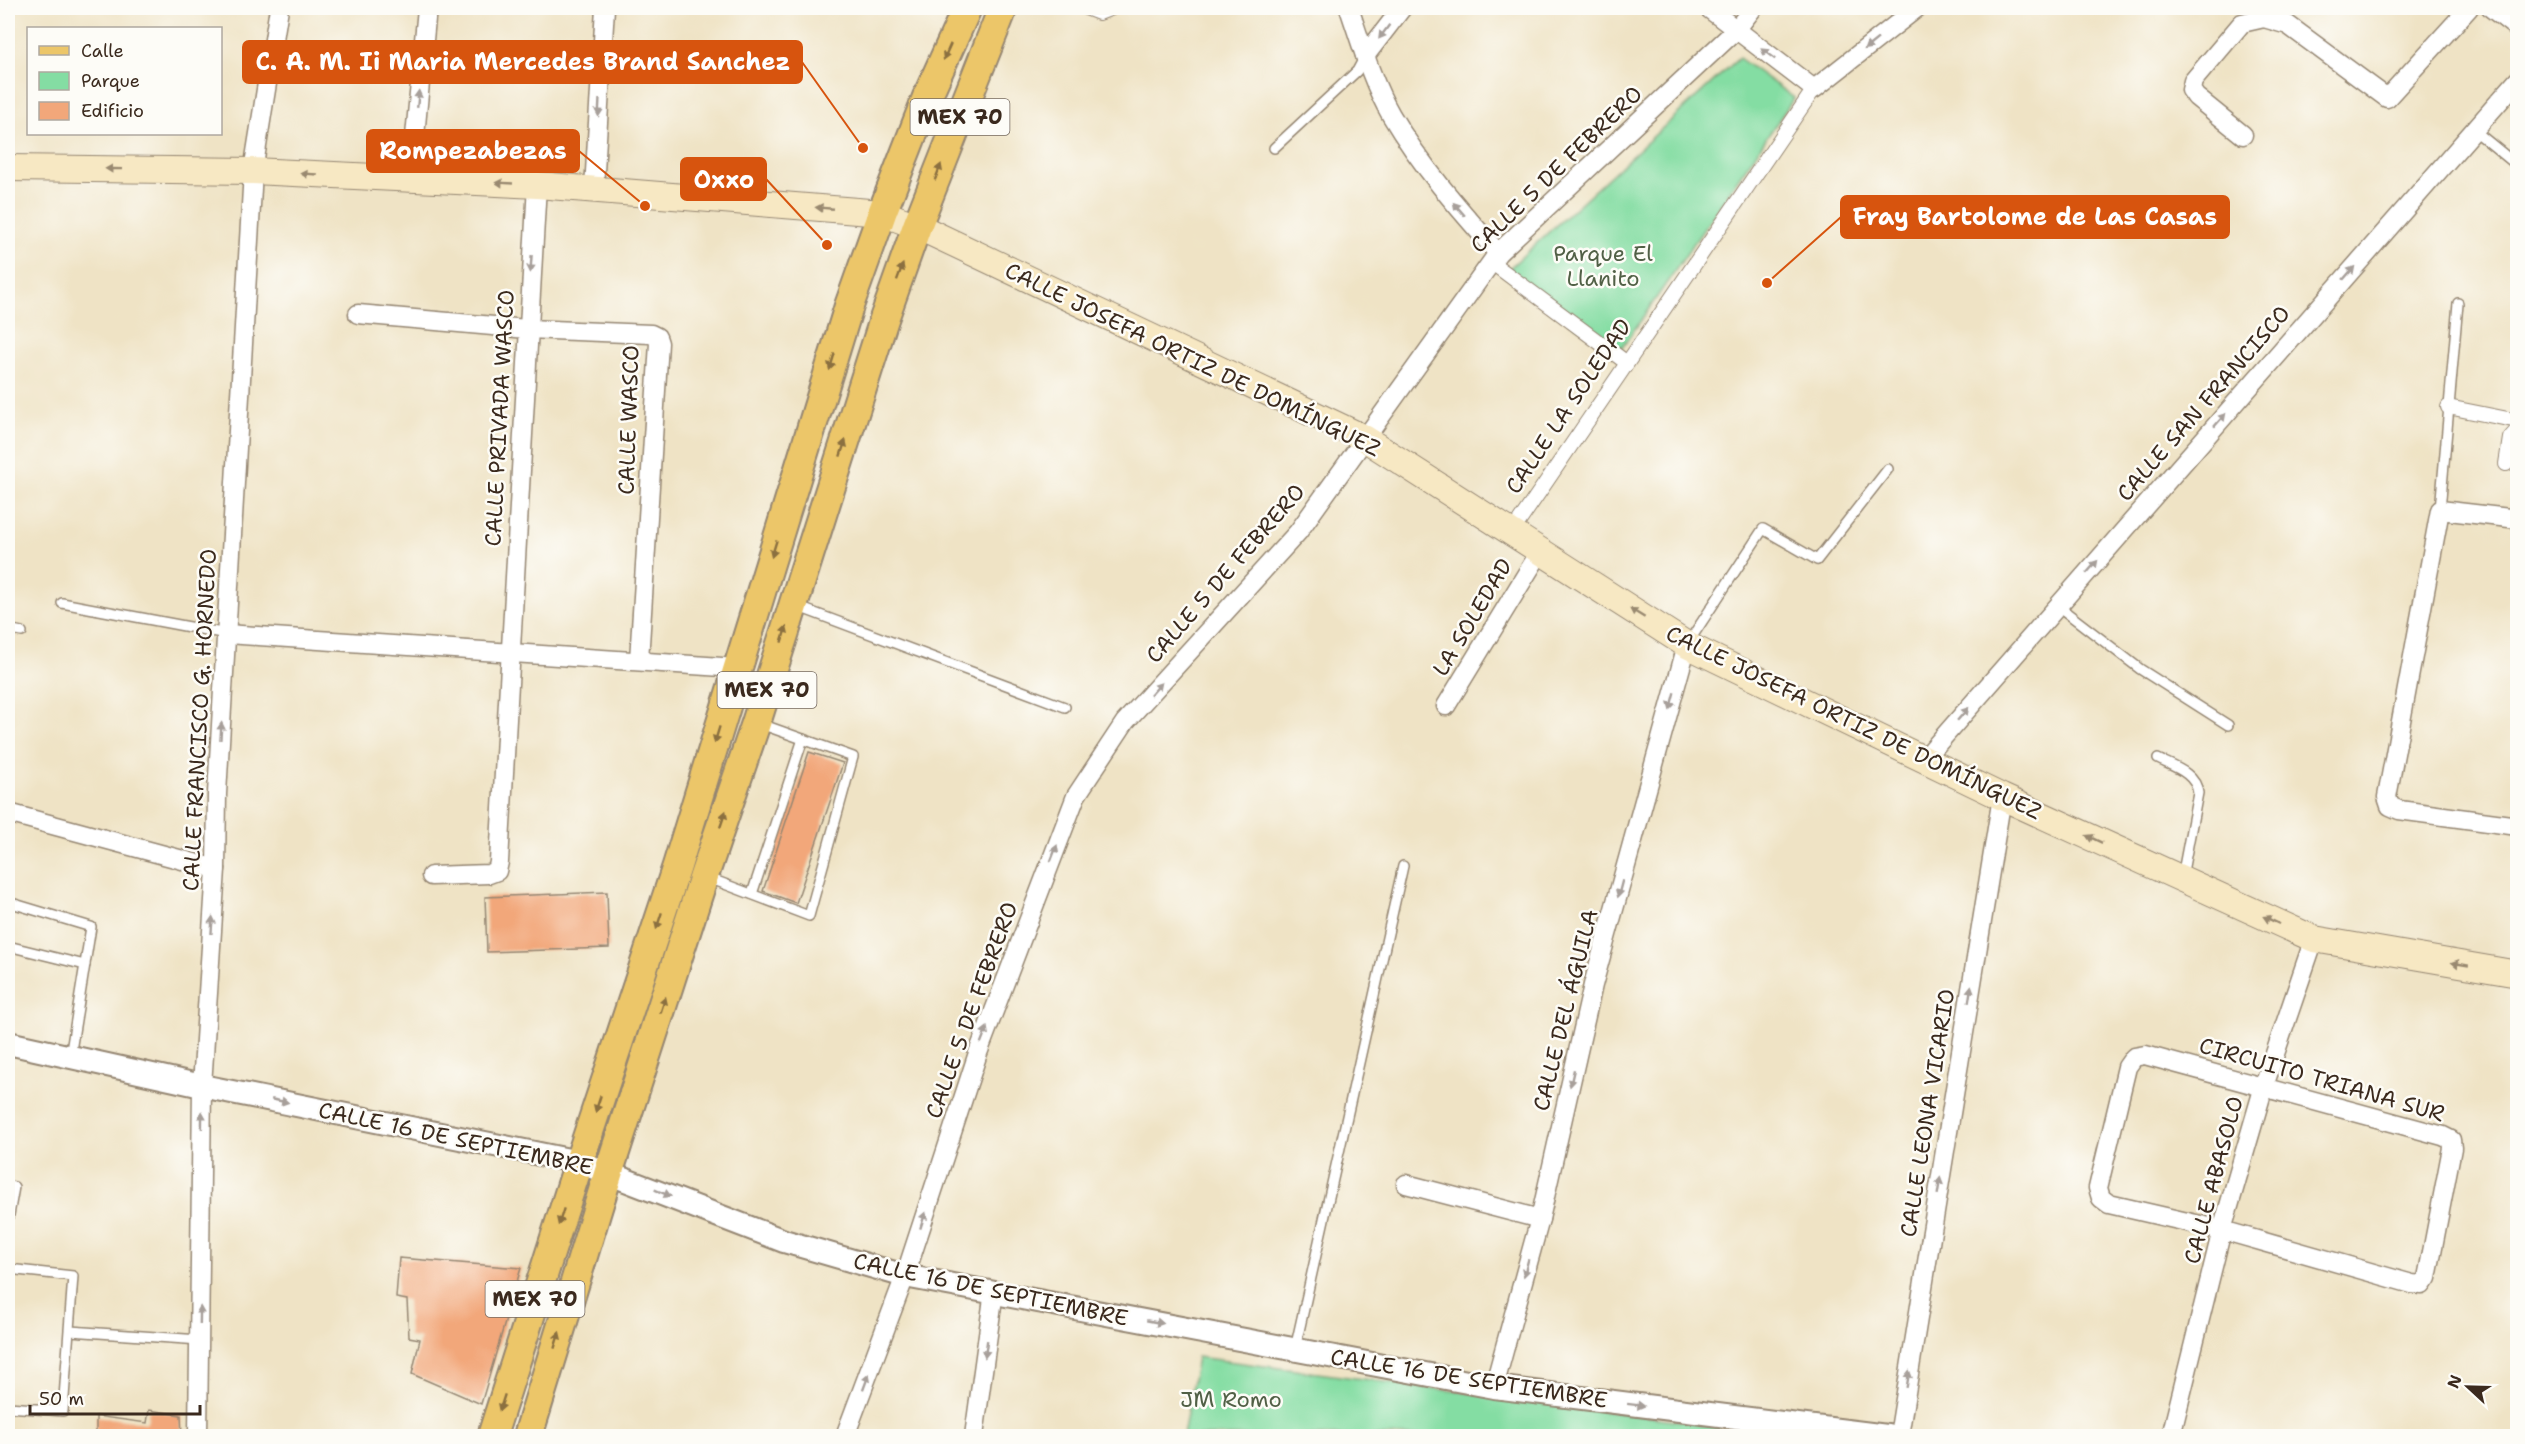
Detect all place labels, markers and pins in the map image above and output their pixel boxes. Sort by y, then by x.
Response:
callout: C. A. M. Ii Maria Mercedes Brand Sanchez [243,41,802,83]
callout: Rompezabezas [367,130,579,172]
callout: Oxxo [681,158,766,200]
callout: Fray Bartolome de Las Casas [1841,196,2229,238]

